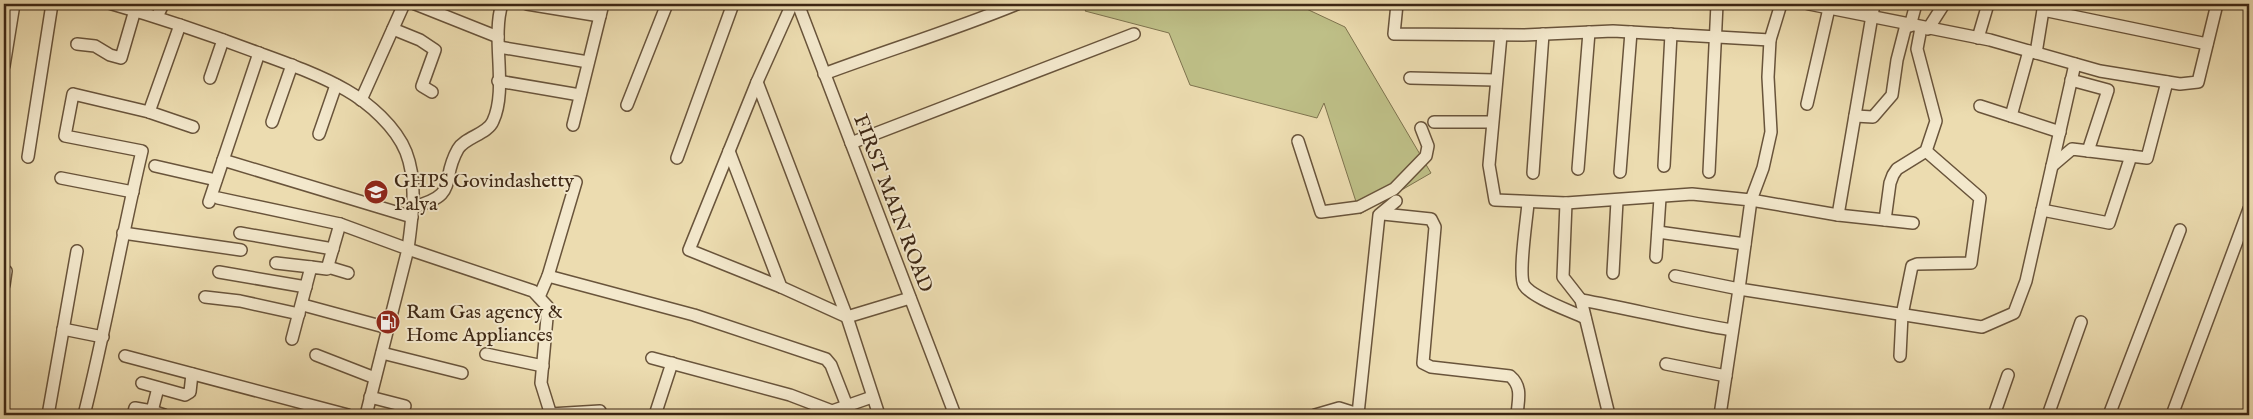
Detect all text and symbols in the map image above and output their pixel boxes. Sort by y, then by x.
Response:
street label: FIRST MAIN ROAD [847,111,938,296]
place label: GHPS Govindashetty Palya [394,169,574,217]
school or university icon: GHPS Govindashetty Palya [363,179,389,205]
place label: Ram Gas agency & Home Appliances [406,300,563,348]
fuel station icon: Ram Gas agency & Home Appliances [375,309,401,335]

